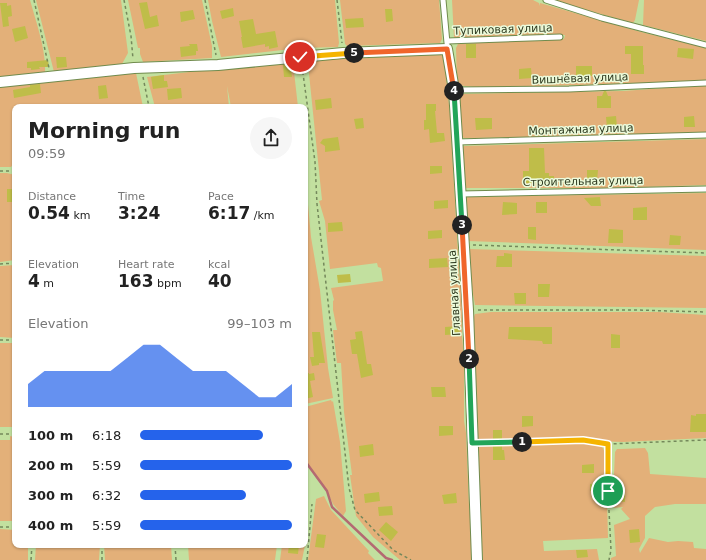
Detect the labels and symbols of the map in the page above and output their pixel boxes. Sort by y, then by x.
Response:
street label: Тупиковая улица [452,21,553,38]
pin [283,40,317,74]
pin: 5 [344,43,364,63]
street label: Вишнёвая улица [531,70,629,87]
pin: 4 [444,81,464,101]
street label: Монтажная улица [528,121,634,138]
street label: Строительная улица [523,174,643,189]
pin: 3 [452,215,472,235]
street label: Главная улица [446,250,463,336]
pin: 2 [459,349,479,369]
pin: 1 [512,432,532,452]
pin [591,474,625,508]

